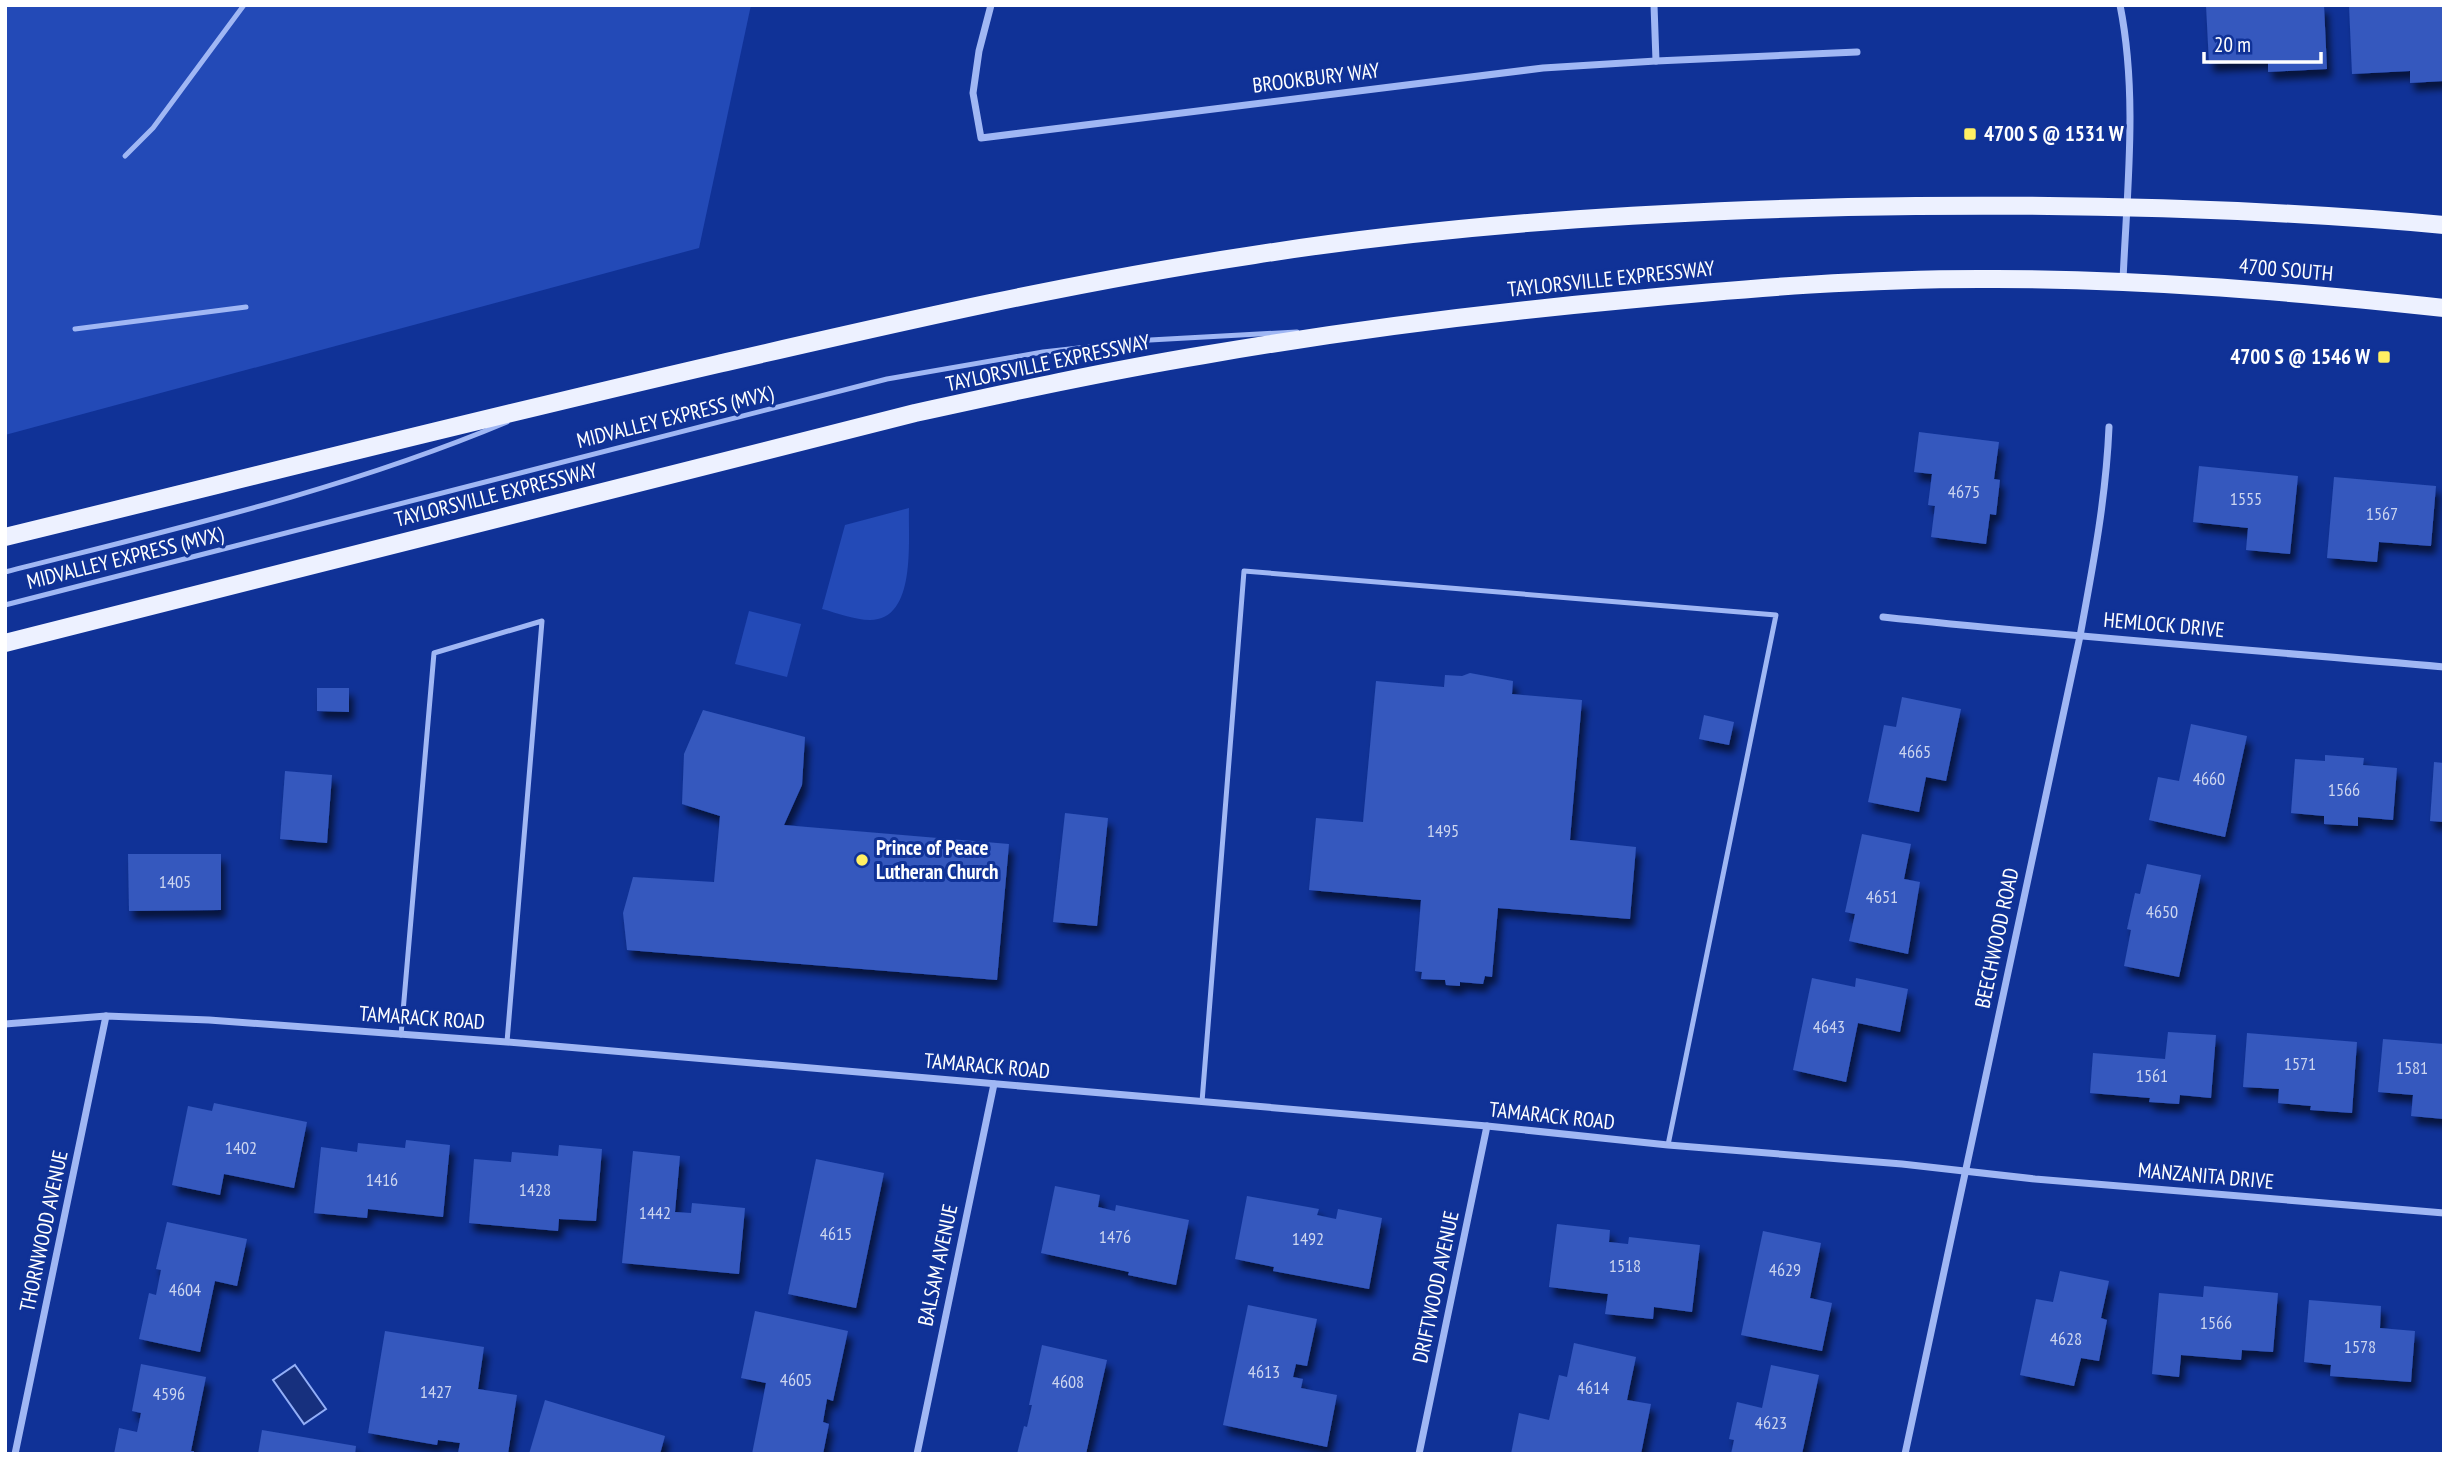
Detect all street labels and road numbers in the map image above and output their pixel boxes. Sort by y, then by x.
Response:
street label: BROOKBURY WAY [1251,56,1381,99]
street label: 4700 SOUTH [2238,252,2334,287]
street label: TAYLORSVILLE EXPRESSWAY [1506,254,1716,303]
street label: TAYLORSVILLE EXPRESSWAY [943,328,1153,397]
street label: MIDVALLEY EXPRESS (MVX) [574,379,776,454]
street label: TAYLORSVILLE EXPRESSWAY [392,456,600,533]
street label: MIDVALLEY EXPRESS (MVX) [24,520,226,595]
street label: HEMLOCK DRIVE [2102,606,2226,643]
street label: BEECHWOOD ROAD [1968,865,2025,1010]
street label: TAMARACK ROAD [358,1000,486,1035]
street label: TAMARACK ROAD [923,1047,1051,1084]
street label: TAMARACK ROAD [1488,1095,1616,1136]
street label: THORNWOOD AVENUE [13,1148,74,1314]
street label: MANZANITA DRIVE [2137,1156,2275,1195]
street label: BALSAM AVENUE [911,1202,964,1328]
street label: DRIFTWOOD AVENUE [1406,1208,1465,1365]

